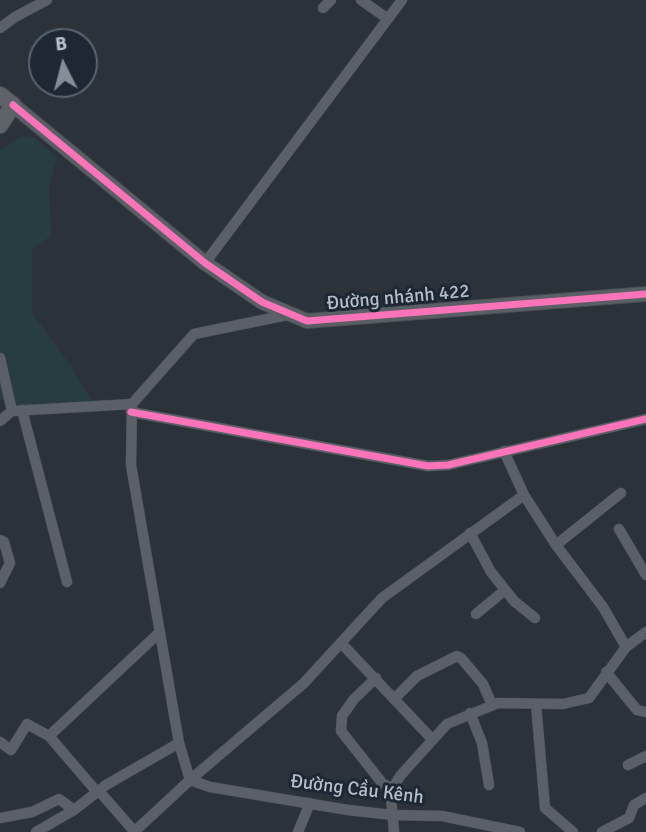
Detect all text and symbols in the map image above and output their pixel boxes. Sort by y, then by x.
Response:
north arrow [28,28,98,98]
text: B [54,32,68,57]
street label: Đường nhánh 422 [325,280,471,316]
street label: Đường Cầu Kênh [289,771,425,809]

